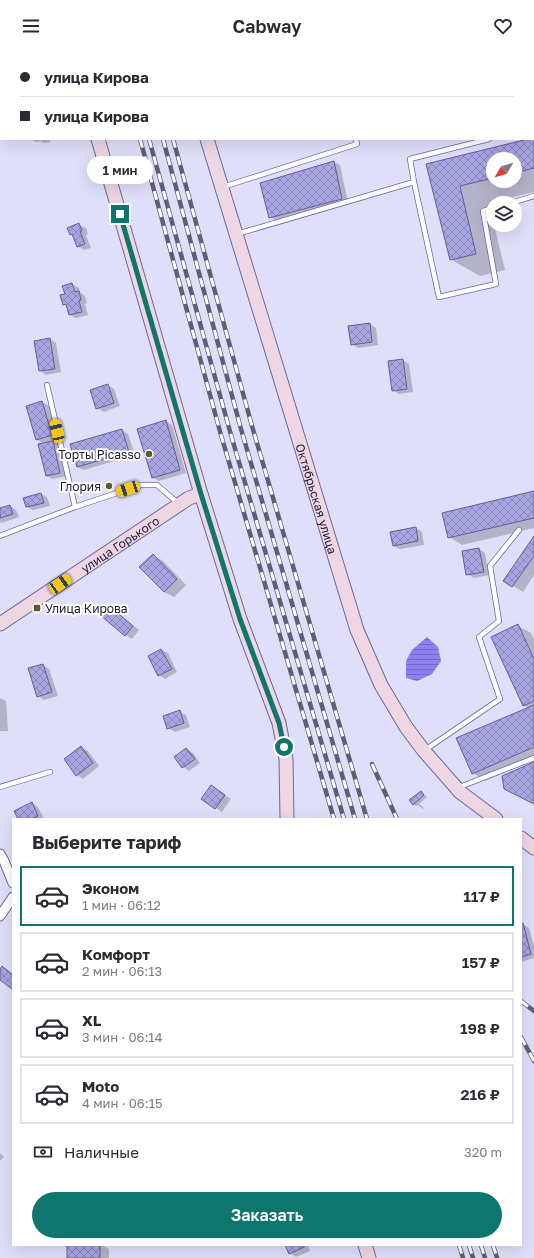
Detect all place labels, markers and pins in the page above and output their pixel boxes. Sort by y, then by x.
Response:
place label: Торты Picasso [58,447,141,462]
marker: Торты Picasso [144,449,154,459]
place label: Глория [60,479,101,494]
marker: Глория [104,481,114,491]
place label: Улица Кирова [45,601,128,616]
marker: Улица Кирова [32,603,42,613]

